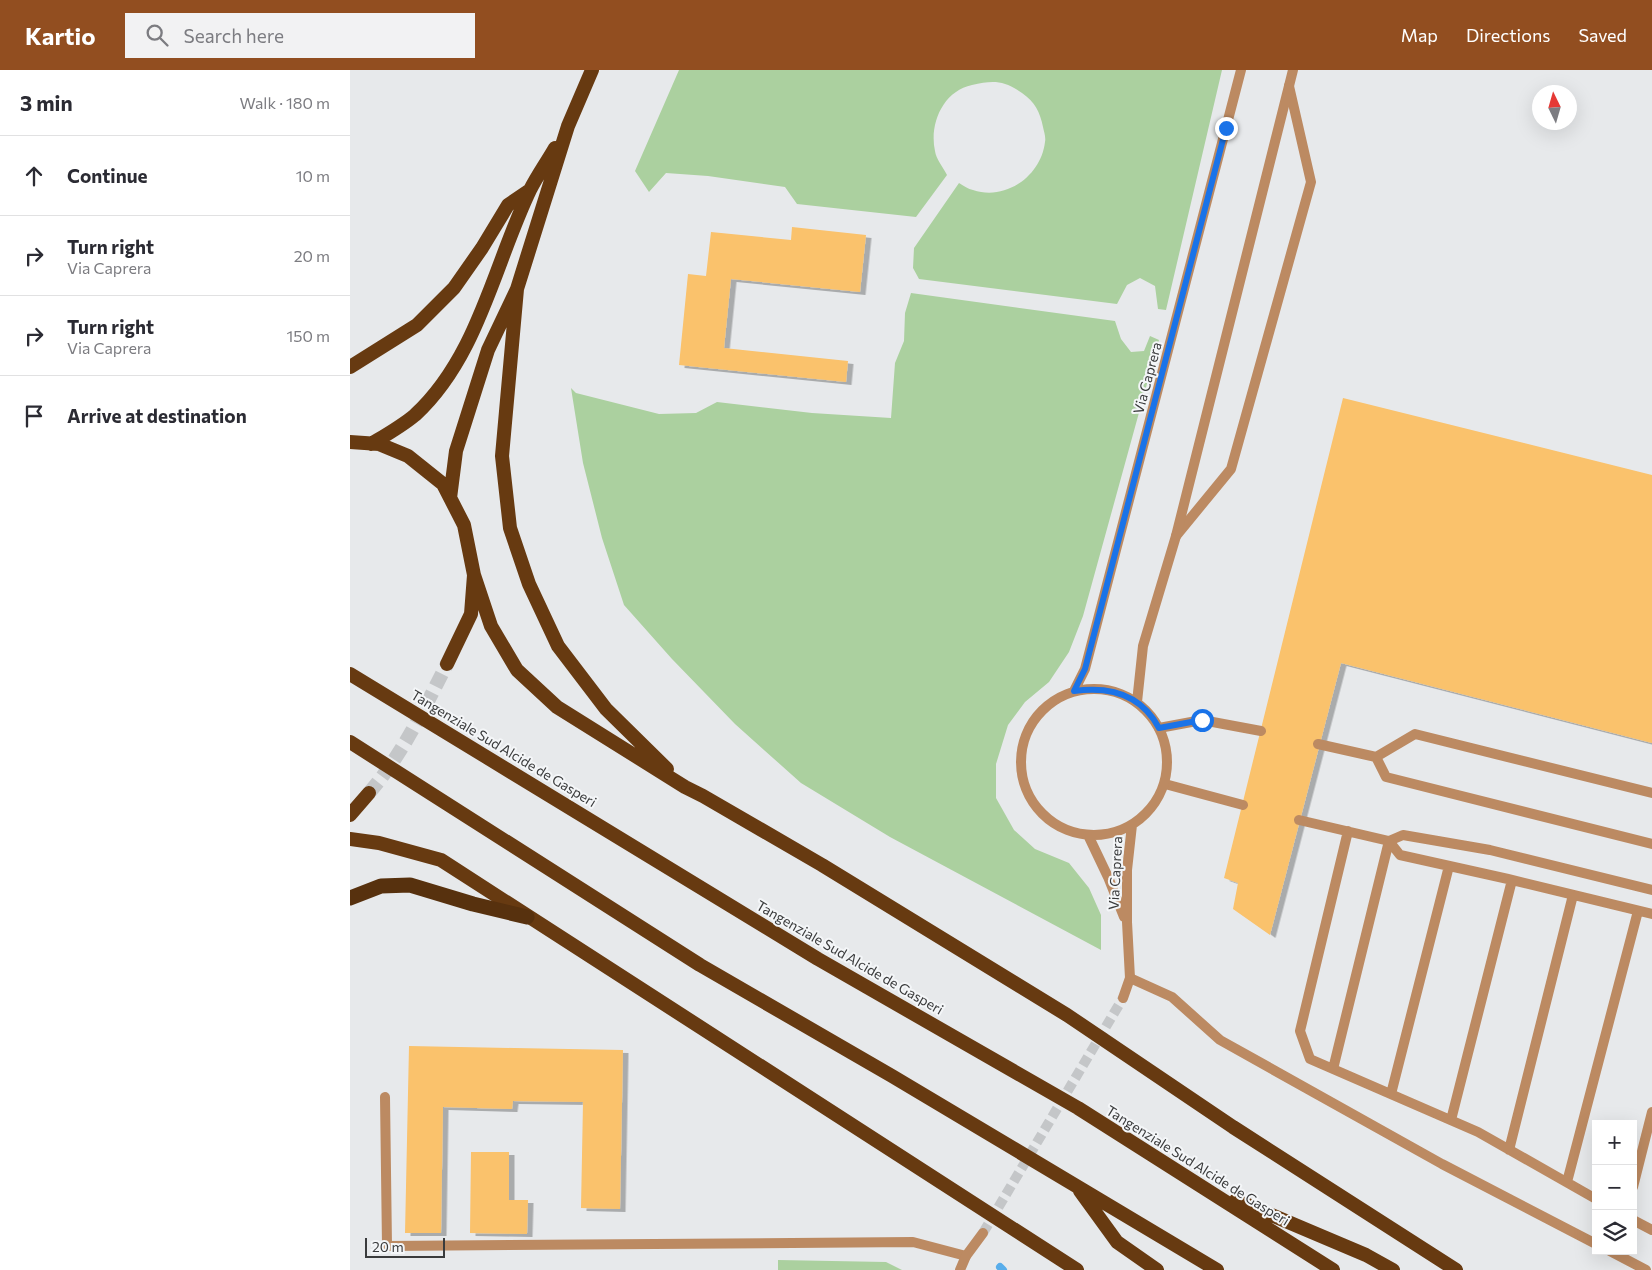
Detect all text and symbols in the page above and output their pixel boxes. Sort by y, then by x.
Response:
search box [125,13,475,58]
text: Kartio [25,21,95,50]
icon: search [143,21,171,49]
text: Search here [183,24,284,47]
text: Map [1401,24,1438,46]
text: Directions [1466,24,1550,46]
text: Saved [1578,24,1627,46]
north arrow [1532,85,1577,130]
text: 3 min [20,90,73,115]
text: Walk · 180 m [240,93,330,112]
route end [1215,117,1238,140]
icon: ahead [20,162,48,190]
text: Continue [67,164,147,187]
text: 10 m [296,166,330,185]
text: Turn right [67,235,154,258]
icon: right [20,242,48,270]
text: 20 m [294,246,330,265]
text: Via Caprera [67,258,151,277]
text: Turn right [67,315,154,338]
icon: right [20,322,48,350]
text: 150 m [287,326,330,345]
text: Via Caprera [67,338,151,357]
street label: Via Caprera [1129,340,1165,416]
icon: arrive [20,402,48,430]
text: Arrive at destination [67,404,247,427]
street label: Tangenziale Sud Alcide de Gasperi [408,686,600,810]
route start [1191,709,1214,732]
street label: Via Caprera [1105,836,1125,910]
street label: Tangenziale Sud Alcide de Gasperi [753,896,947,1018]
street label: Tangenziale Sud Alcide de Gasperi [1103,1101,1293,1229]
map controls [1592,1120,1637,1255]
button: + [1592,1120,1637,1165]
button: − [1592,1165,1637,1210]
button: layers [1592,1210,1637,1255]
scale bar [365,1235,445,1258]
text: 20 m [372,1238,404,1255]

